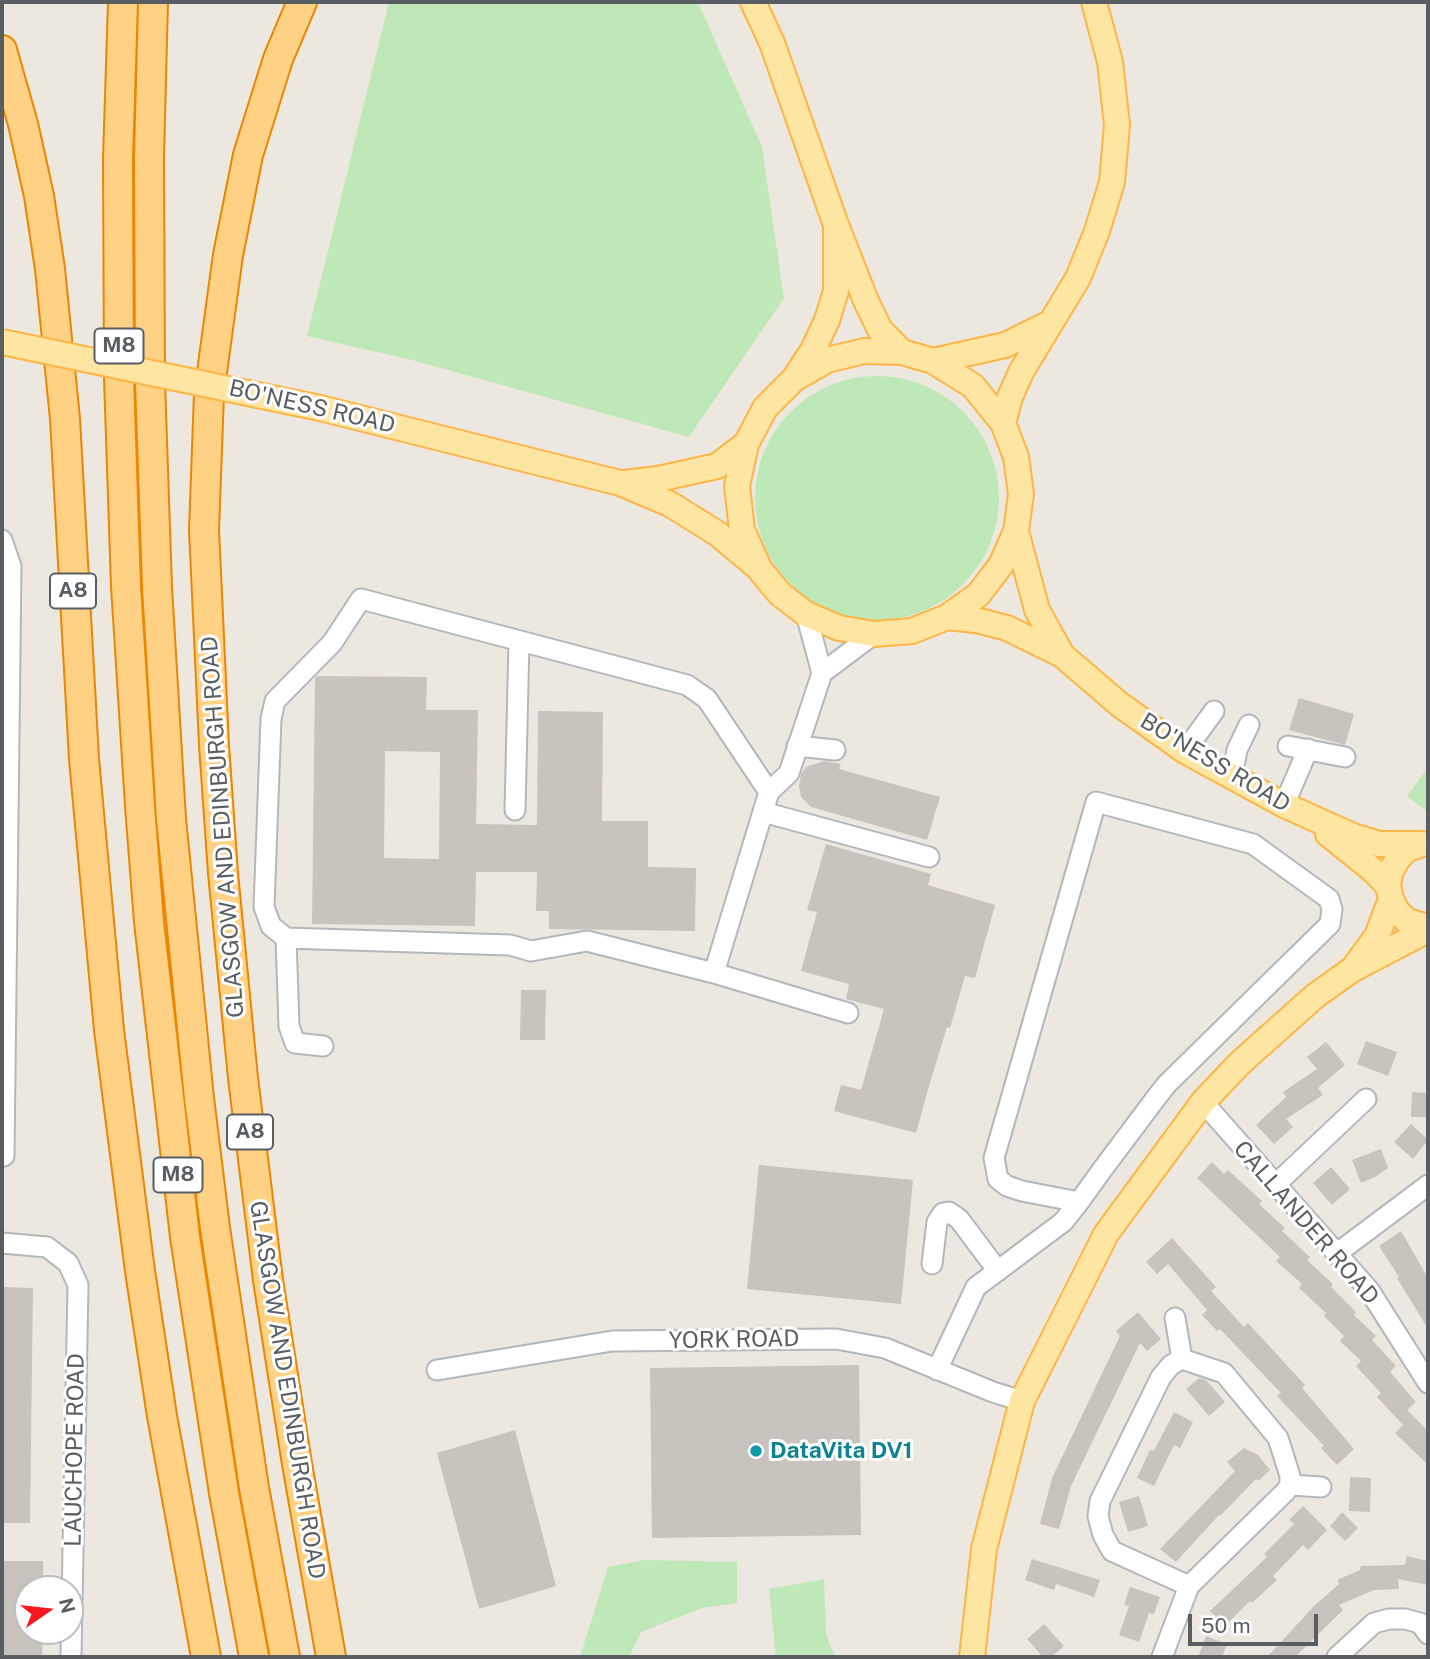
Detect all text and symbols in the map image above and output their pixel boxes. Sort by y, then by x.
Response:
road number: M8 [94,328,144,364]
street label: BO'NESS ROAD [226,374,398,440]
road number: A8 [50,574,96,608]
street label: GLASGOW AND EDINBURGH ROAD [196,635,250,1019]
street label: BO'NESS ROAD [1135,707,1295,819]
road number: A8 [227,1114,273,1150]
street label: CALLANDER ROAD [1227,1136,1385,1310]
road number: M8 [154,1158,202,1192]
street label: GLASGOW AND EDINBURGH ROAD [243,1199,331,1581]
street label: YORK ROAD [668,1325,800,1355]
street label: LAUCHOPE ROAD [60,1353,90,1547]
place label: DataVita DV1 [770,1437,913,1465]
marker: DataVita DV1 [748,1443,764,1459]
north arrow [14,1575,84,1645]
text: N [55,1596,80,1615]
scale bar [1192,1600,1322,1644]
text: 50 m [1201,1613,1251,1638]

